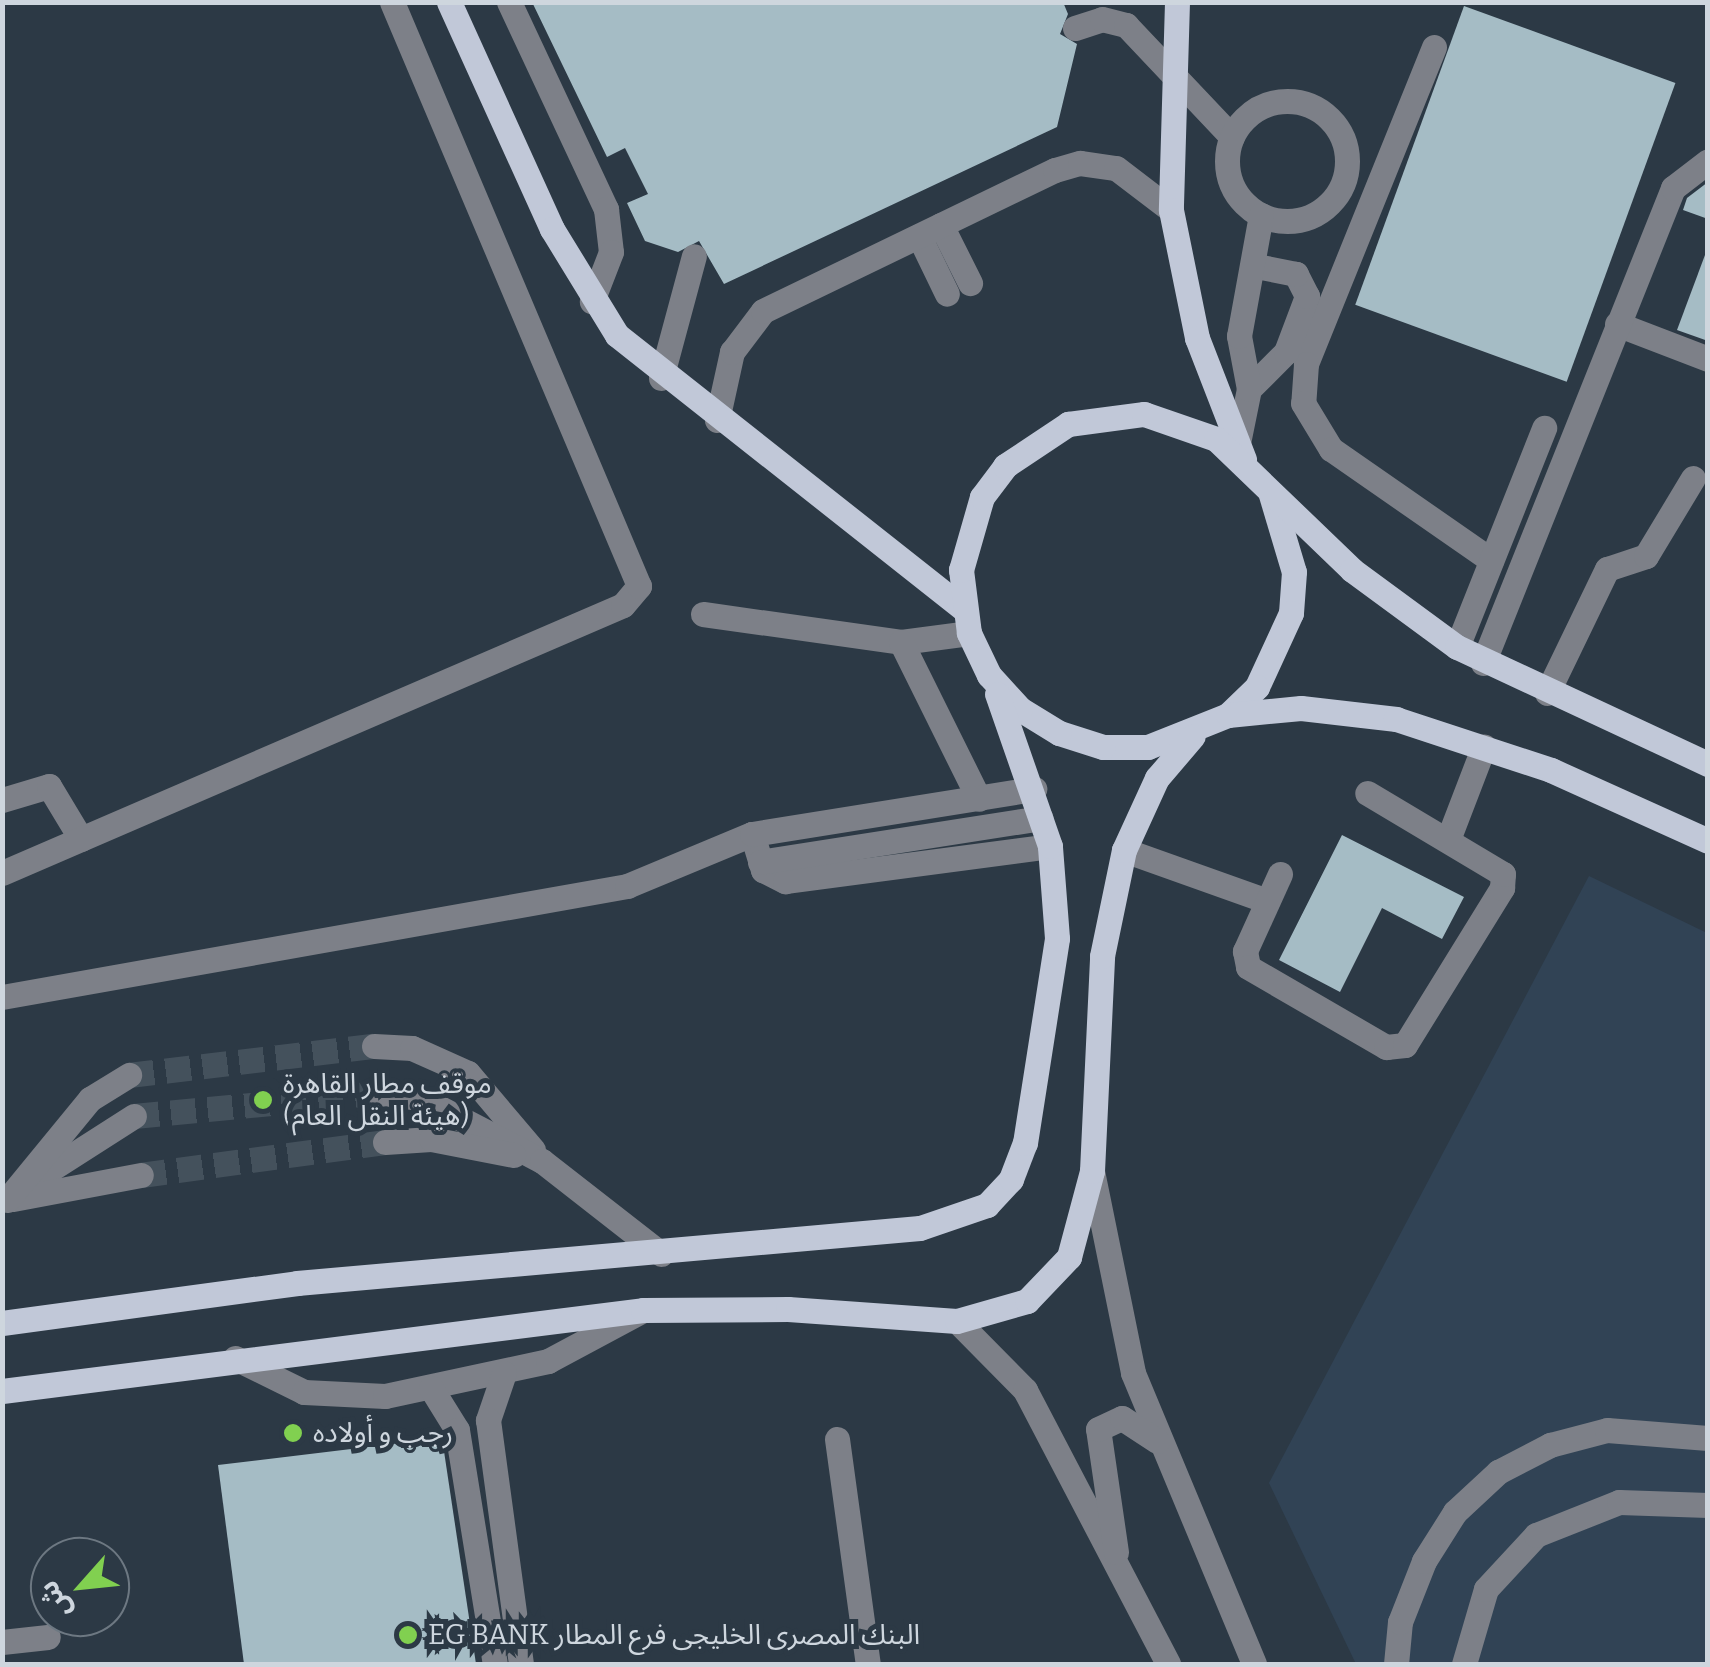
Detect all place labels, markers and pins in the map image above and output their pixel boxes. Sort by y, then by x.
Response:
place label: موقف مطار القاهرة (هيئة النقل العام) [283,1067,492,1133]
marker: موقف مطار القاهرة (هيئة النقل العام) [252,1089,274,1111]
place label: رجب و أولاده [313,1416,453,1450]
marker: رجب و أولاده [282,1422,304,1444]
place label: EG BANK البنك المصرى الخليجى فرع المطار [428,1618,920,1652]
marker: EG BANK البنك المصرى الخليجى فرع المطار [397,1624,419,1646]

